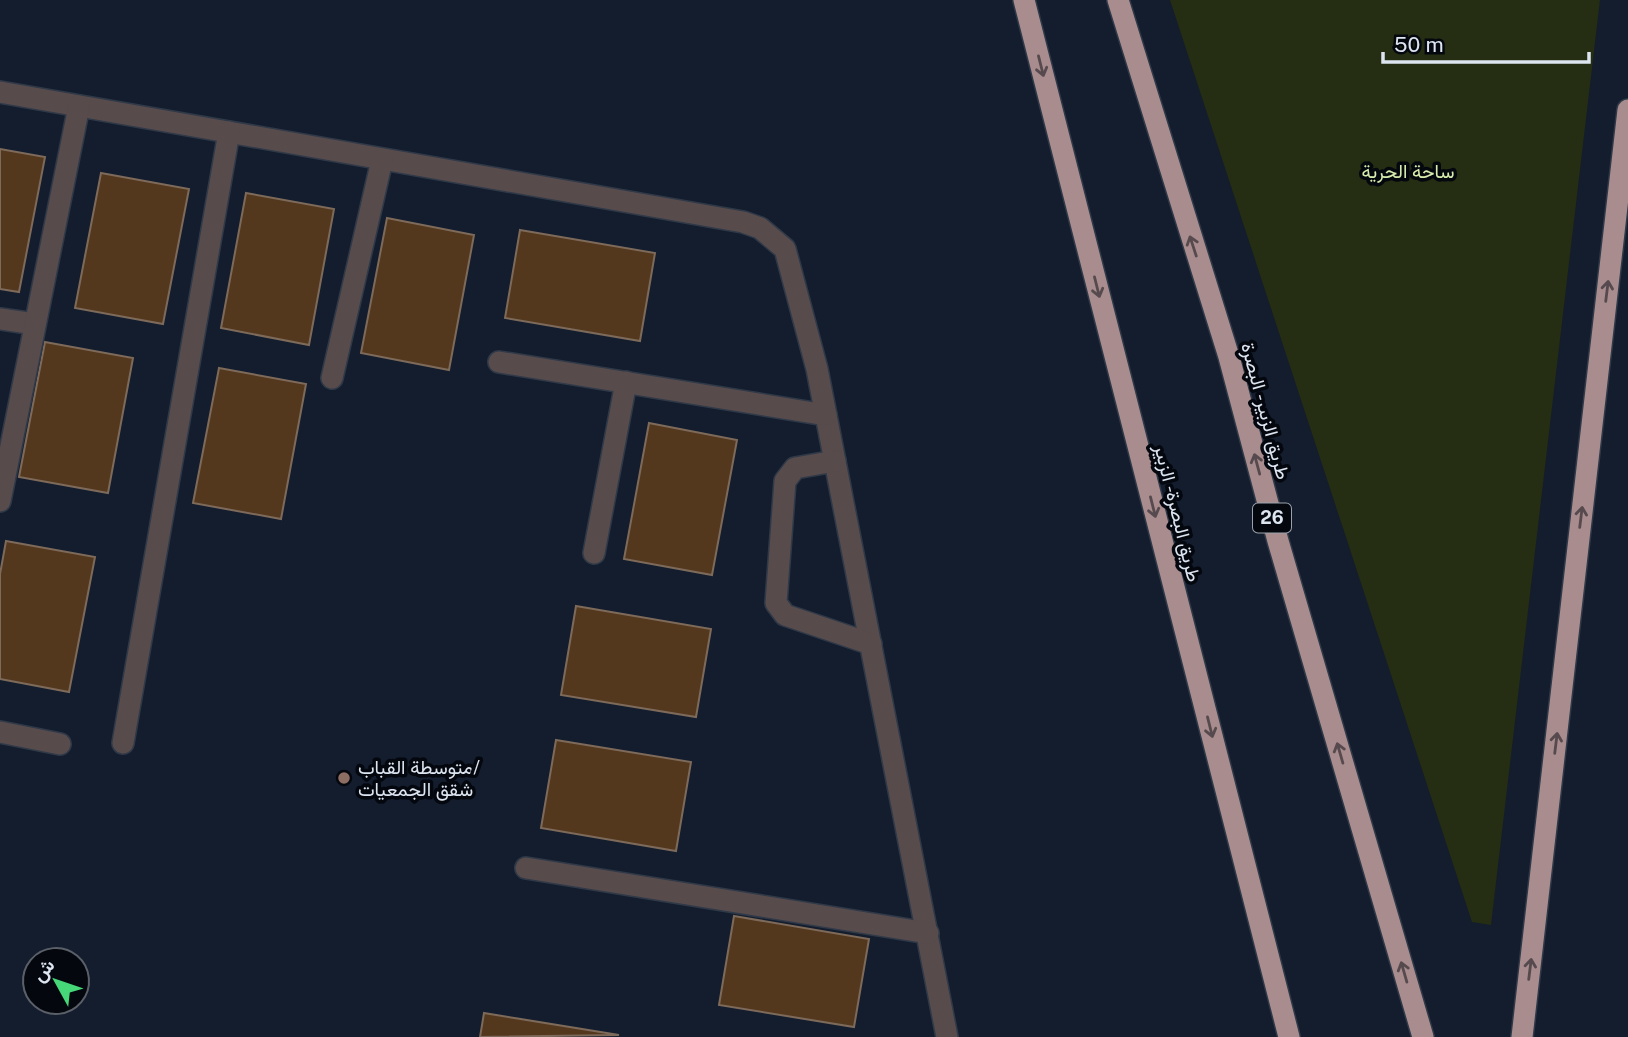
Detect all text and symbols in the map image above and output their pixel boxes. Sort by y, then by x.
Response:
scale bar [1383,21,1590,65]
text: 50 m [1394,32,1444,57]
one-way arrow [1035,55,1048,77]
park label: ساحة الحرية [1361,160,1455,183]
one-way arrow [1186,235,1199,257]
one-way arrow [1091,275,1104,297]
one-way arrow [1601,280,1614,303]
street label: طريق الزبير - البصرة [1236,340,1295,482]
street label: طريق البصرة - الزبير [1149,441,1206,584]
one-way arrow [1250,453,1263,476]
one-way arrow [1147,495,1160,518]
road number: 26 [1253,504,1291,532]
one-way arrow [1575,506,1588,529]
one-way arrow [1204,716,1217,738]
one-way arrow [1549,732,1562,755]
one-way arrow [1333,742,1346,765]
place label: متوسطة القباب/ شقق الجمعيات [358,756,480,801]
marker: متوسطة القباب/ شقق الجمعيات [336,770,352,786]
north arrow [21,946,91,1016]
text: ش [27,954,60,987]
one-way arrow [1523,958,1536,981]
one-way arrow [1397,961,1410,983]

